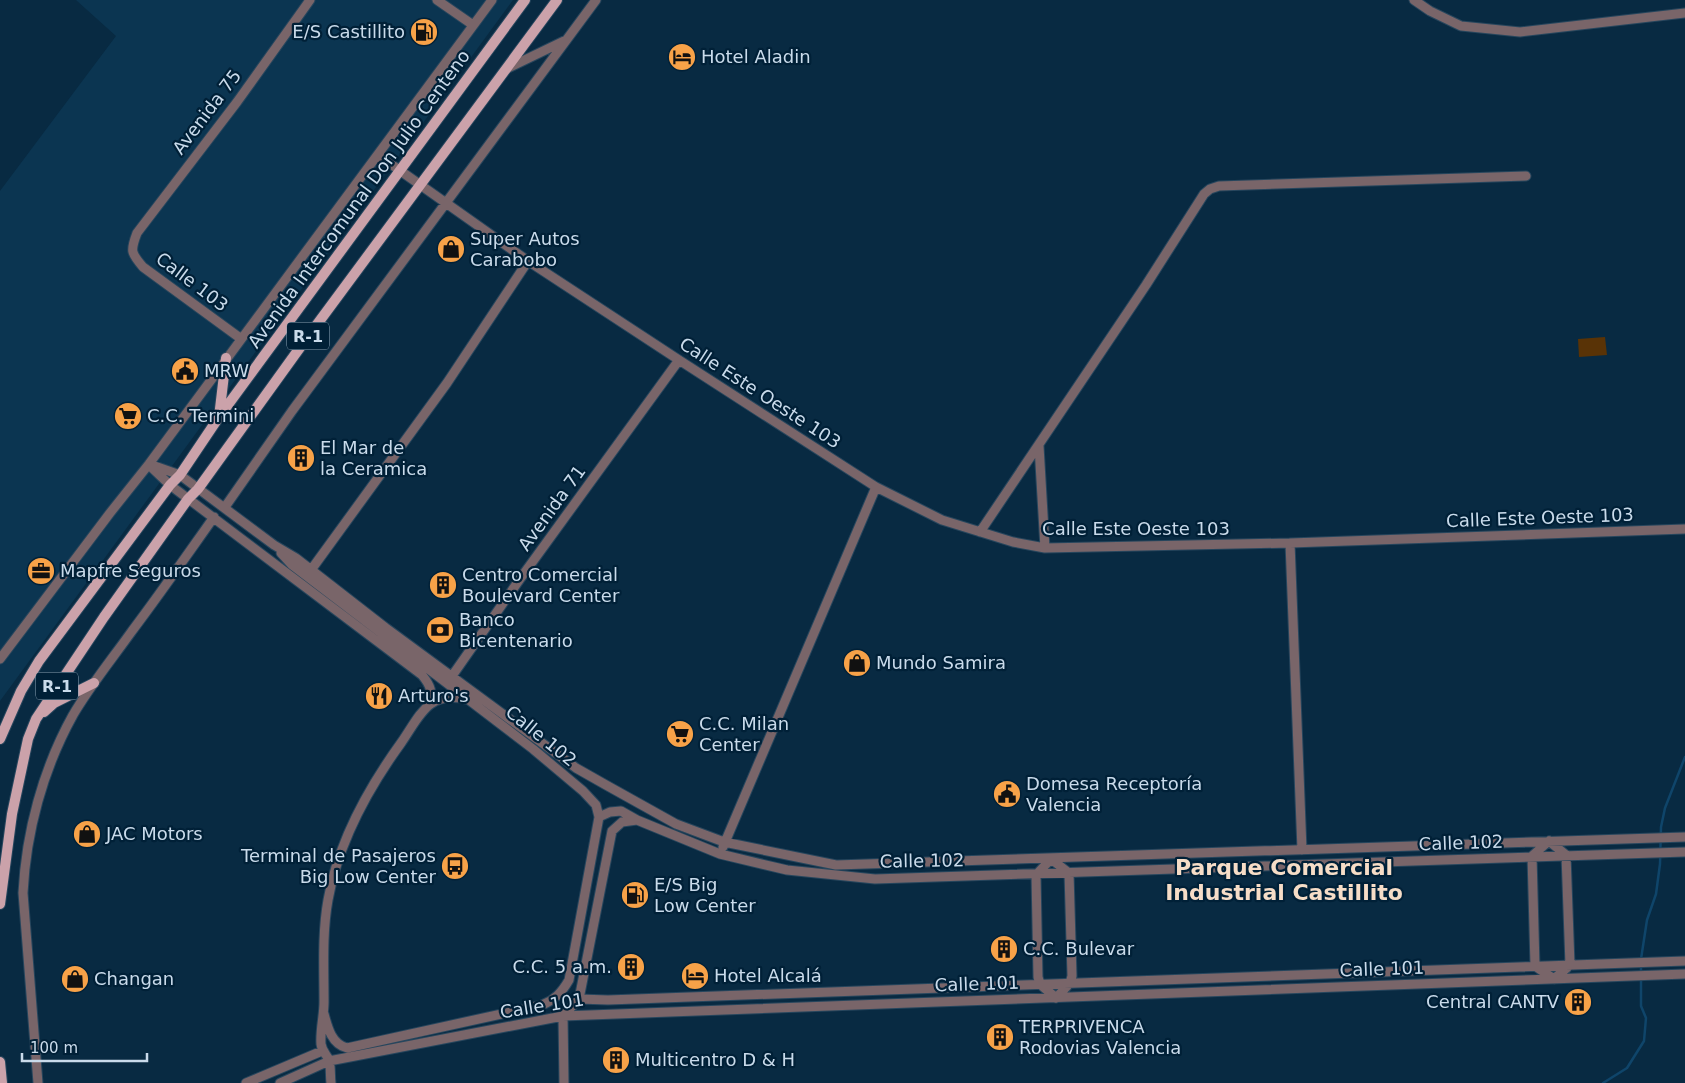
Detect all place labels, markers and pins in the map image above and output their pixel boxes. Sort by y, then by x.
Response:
fuel station icon: E/S Castillito [409,17,439,47]
place label: E/S Castillito [292,21,405,42]
hotel icon: Hotel Aladin [667,42,697,72]
place label: Hotel Aladin [701,46,811,67]
place label: Super Autos Carabobo [470,228,580,270]
shop icon: Super Autos Carabobo [436,234,466,264]
public building icon: MRW [170,356,200,386]
place label: MRW [204,360,249,381]
supermarket icon: C.C. Termini [113,401,143,431]
place label: C.C. Termini [147,405,254,426]
place label: El Mar de la Ceramica [320,437,427,479]
building icon: El Mar de la Ceramica [286,443,316,473]
office icon: Mapfre Seguros [26,556,56,586]
place label: Mapfre Seguros [60,560,201,581]
place label: Centro Comercial Boulevard Center [462,564,620,606]
building icon: Centro Comercial Boulevard Center [428,570,458,600]
place label: Banco Bicentenario [459,609,573,651]
bank icon: Banco Bicentenario [425,615,455,645]
shop icon: Mundo Samira [842,648,872,678]
place label: Mundo Samira [876,652,1006,673]
restaurant icon: Arturo's [364,681,394,711]
place label: Arturo's [398,685,469,706]
place label: C.C. Milan Center [699,713,789,755]
supermarket icon: C.C. Milan Center [665,719,695,749]
place label: Domesa Receptoría Valencia [1026,773,1202,815]
public building icon: Domesa Receptoría Valencia [992,779,1022,809]
shop icon: JAC Motors [72,819,102,849]
place label: JAC Motors [105,823,203,844]
place label: Terminal de Pasajeros Big Low Center [240,845,437,887]
bus stop icon: Terminal de Pasajeros Big Low Center [440,851,470,881]
place label: E/S Big Low Center [654,874,756,916]
fuel station icon: E/S Big Low Center [620,880,650,910]
building icon: C.C. Bulevar [989,934,1019,964]
place label: C.C. Bulevar [1023,938,1135,959]
building icon: C.C. 5 a.m. [616,952,646,982]
place label: C.C. 5 a.m. [513,956,612,977]
hotel icon: Hotel Alcalá [680,961,710,991]
shop icon: Changan [60,964,90,994]
place label: Hotel Alcalá [714,965,822,986]
place label: Changan [94,968,174,989]
building icon: Central CANTV [1563,987,1593,1017]
place label: Central CANTV [1426,991,1560,1012]
place label: TERPRIVENCA Rodovias Valencia [1018,1016,1181,1058]
building icon: TERPRIVENCA Rodovias Valencia [985,1022,1015,1052]
building icon: Multicentro D & H [601,1045,631,1075]
place label: Multicentro D & H [635,1049,795,1070]

